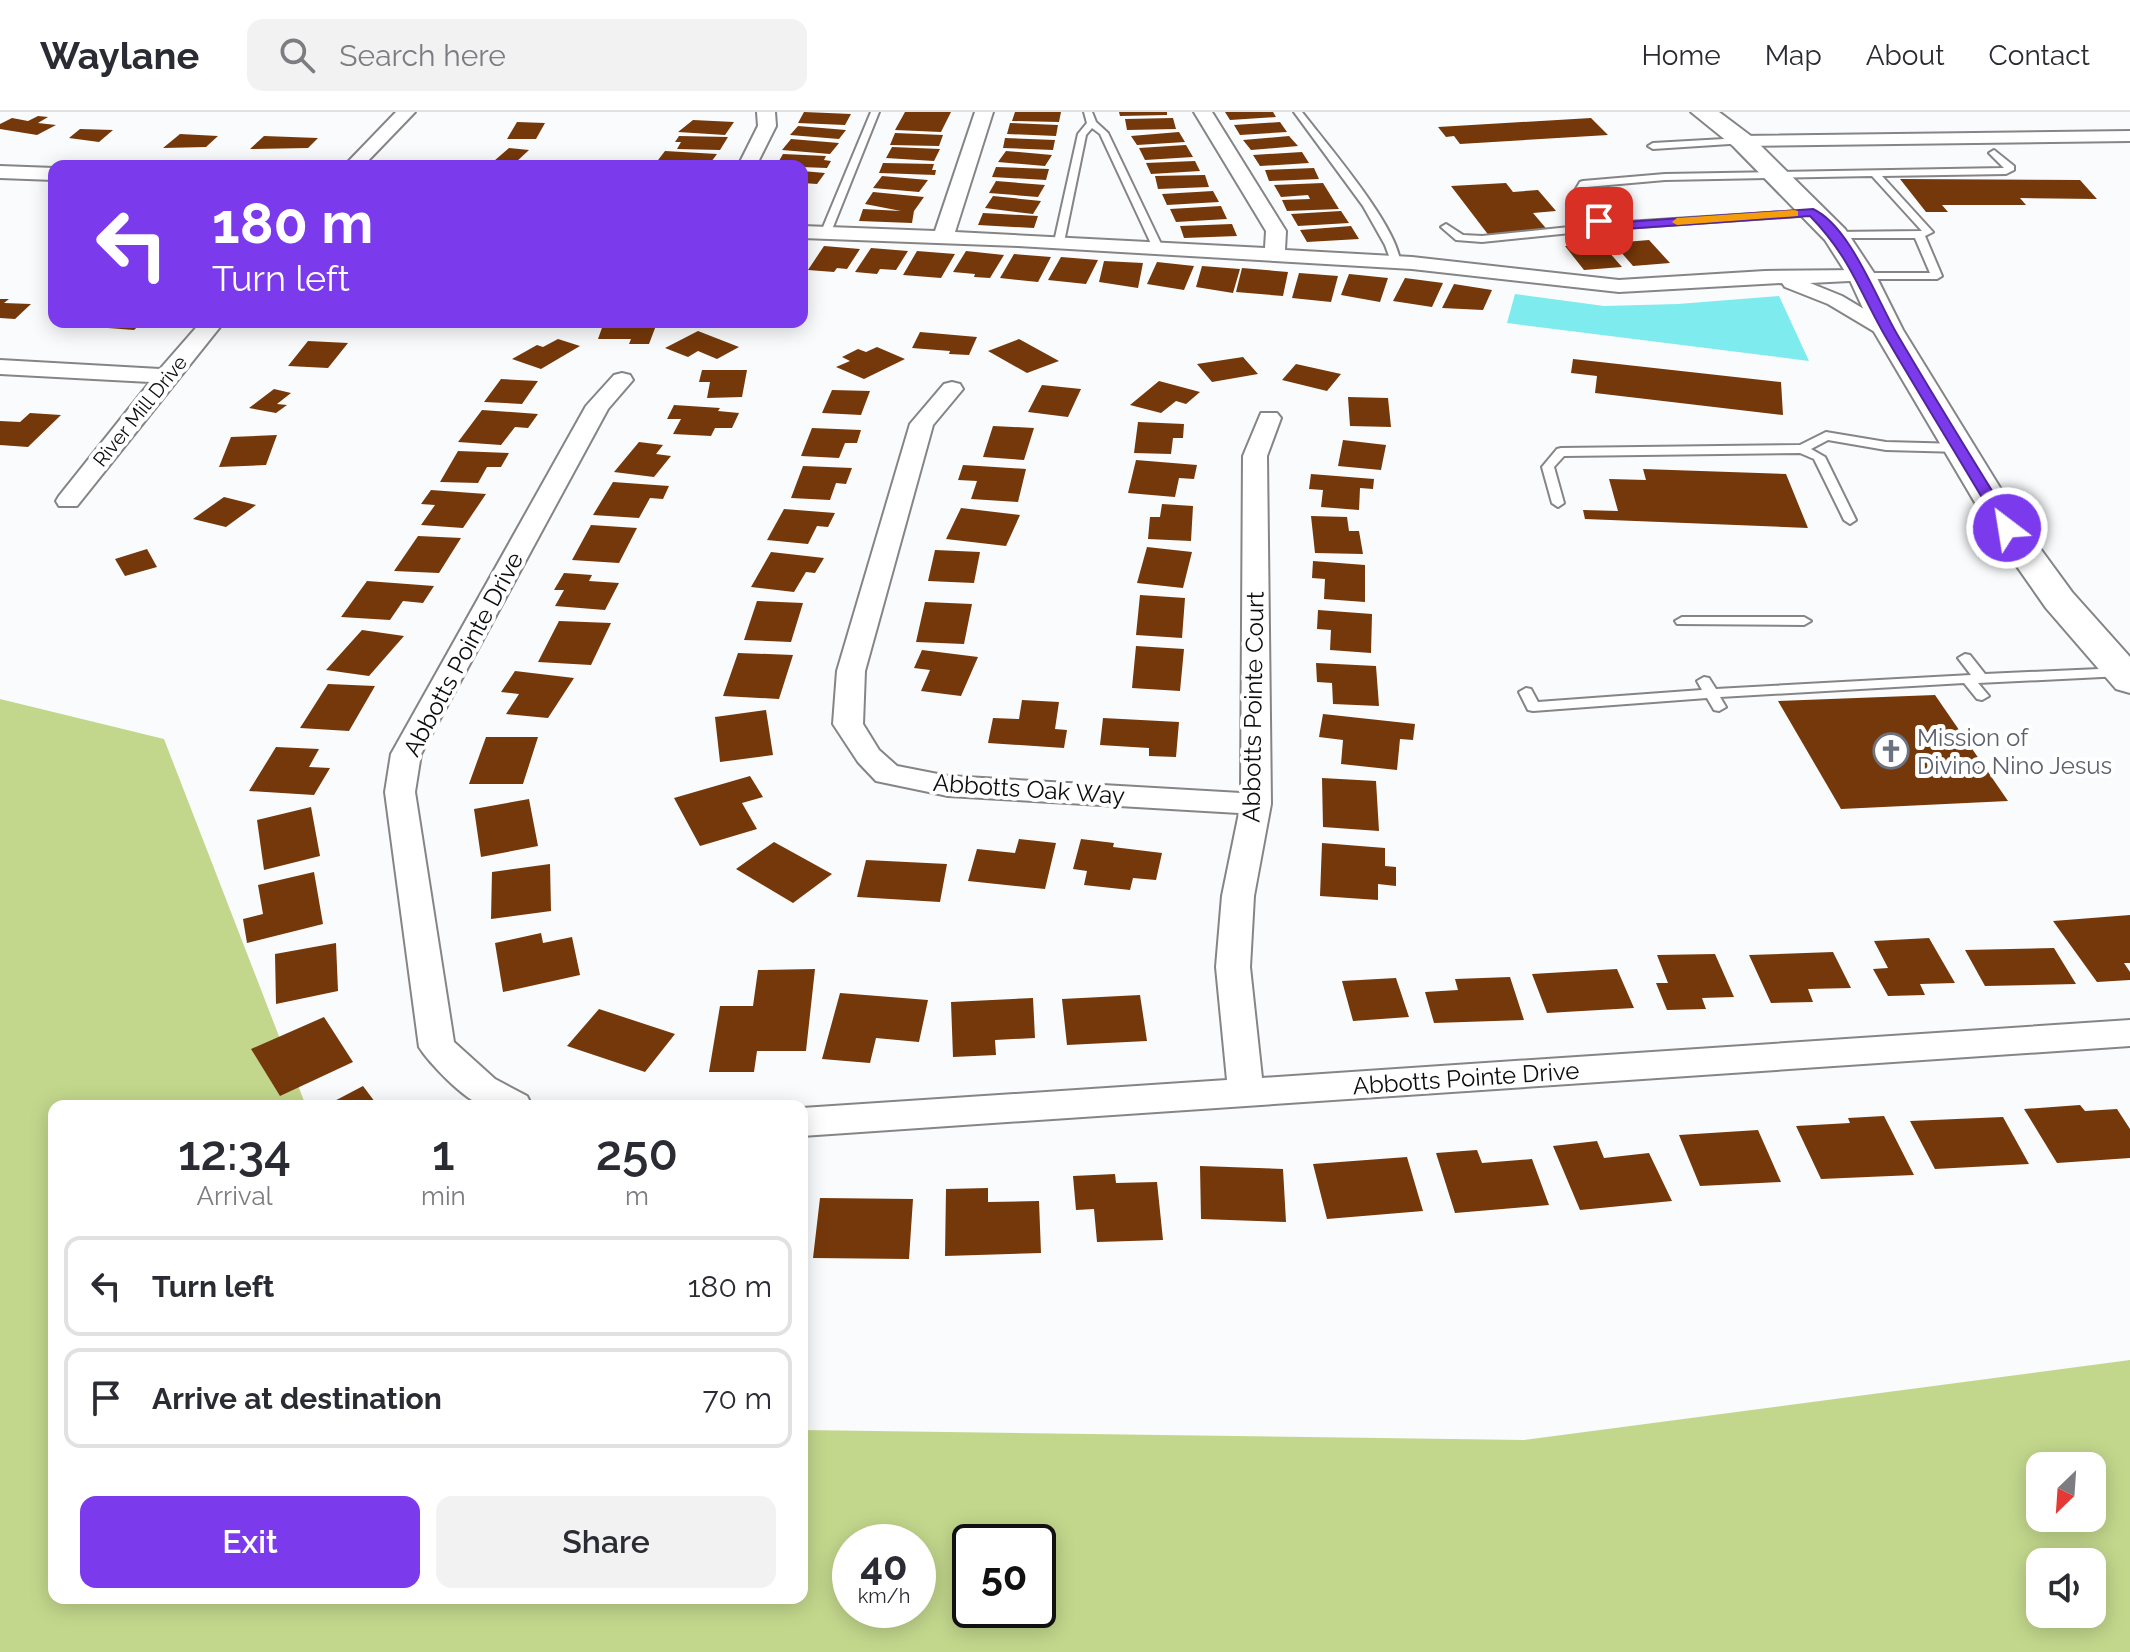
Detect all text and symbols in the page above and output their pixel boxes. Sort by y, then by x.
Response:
search box [247,19,807,91]
text: Waylane [40,33,199,78]
icon: search [275,33,319,77]
text: Search here [339,38,506,73]
text: Home [1641,39,1721,72]
text: Map [1765,39,1822,72]
text: About [1866,39,1945,72]
text: Contact [1989,39,2090,72]
pin [1565,187,1633,255]
text: 180 m [212,190,373,256]
icon: left [80,192,184,296]
icon: arrive [1577,199,1621,243]
text: Turn left [212,257,350,299]
street label: River Mill Drive [88,350,192,471]
position arrow [1965,486,2049,570]
street label: Abbotts Pointe Drive [397,547,529,761]
street label: Abbotts Pointe Court [1236,591,1270,823]
place label: Mission of Divino Nino Jesus [1917,723,2112,780]
church icon: Mission of Divino Nino Jesus [1872,732,1910,770]
street label: Abbotts Oak Way [932,768,1126,810]
street label: Abbotts Pointe Drive [1352,1056,1580,1100]
text: 12:34 [178,1125,291,1181]
text: 1 [432,1125,455,1181]
text: 250 [596,1125,678,1181]
text: Arrival [196,1181,273,1211]
text: min [421,1181,466,1211]
text: m [625,1181,649,1211]
icon: left [84,1264,128,1308]
text: Turn left [152,1269,274,1304]
text: 180 m [688,1269,772,1304]
icon: arrive [84,1376,128,1420]
text: Arrive at destination [152,1381,442,1416]
text: 70 m [702,1381,772,1416]
north arrow [2026,1452,2106,1532]
map controls [2026,1452,2106,1628]
button: Exit [80,1496,420,1588]
button: Share [436,1496,776,1588]
speed limit sign: 50 [952,1524,1056,1628]
text: 40 [860,1542,908,1589]
button: sound [2026,1548,2106,1628]
text: km/h [858,1584,910,1608]

